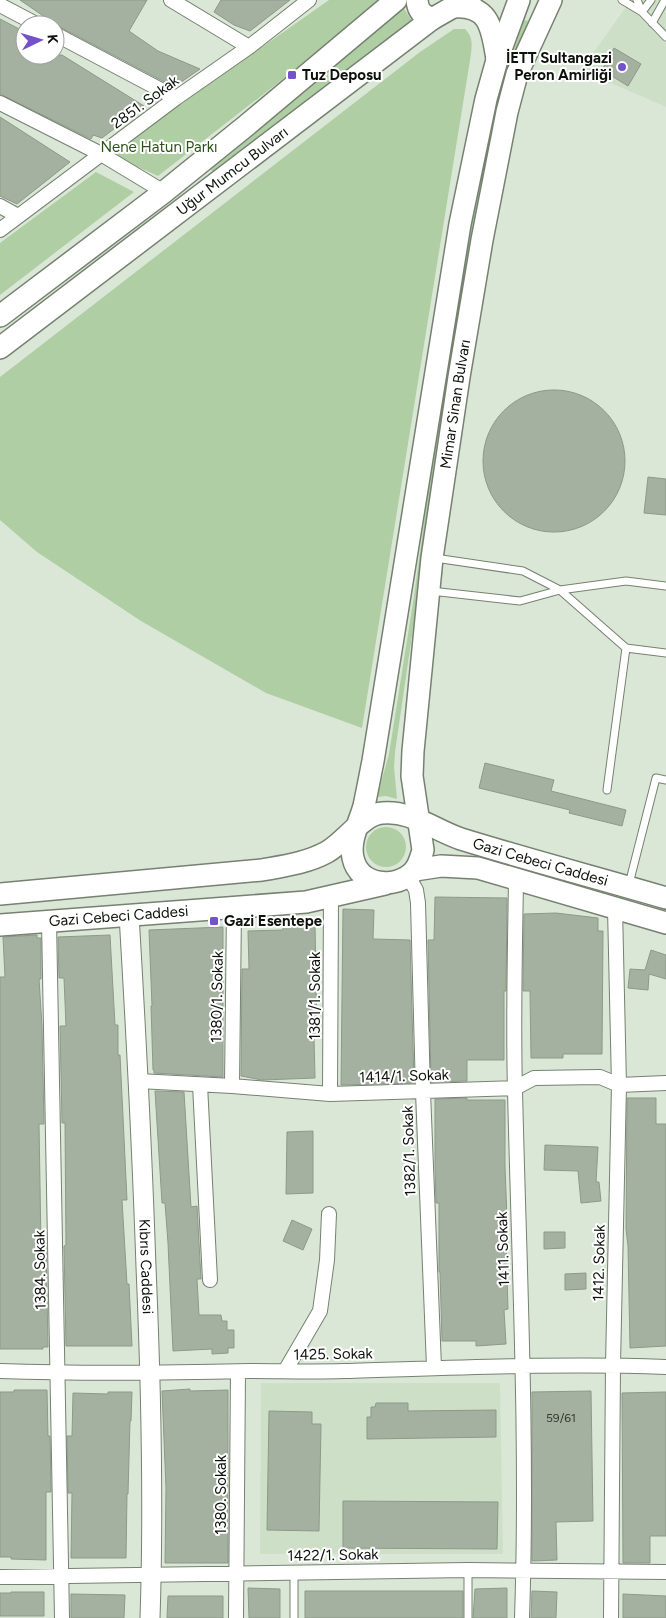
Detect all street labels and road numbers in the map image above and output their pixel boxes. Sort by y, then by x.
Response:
street label: 2851. Sokak [108,71,183,133]
street label: Uğur Mumcu Bulvarı [173,123,292,219]
street label: Mimar Sinan Bulvarı [436,338,474,470]
street label: Gazi Cebeci Caddesi [471,834,610,890]
street label: Gazi Cebeci Caddesi [48,902,189,930]
street label: 1380/1. Sokak [207,950,227,1043]
street label: 1381/1. Sokak [306,951,324,1040]
street label: 1414/1. Sokak [359,1065,450,1087]
street label: 1382/1. Sokak [398,1105,420,1197]
street label: 1411. Sokak [493,1211,513,1287]
street label: Kıbrıs Caddesi [135,1218,157,1315]
street label: 1412. Sokak [589,1224,609,1302]
street label: 1384. Sokak [30,1229,50,1310]
street label: 1425. Sokak [293,1344,374,1364]
street label: 1380. Sokak [212,1454,230,1535]
street label: 1422/1. Sokak [287,1545,379,1565]

